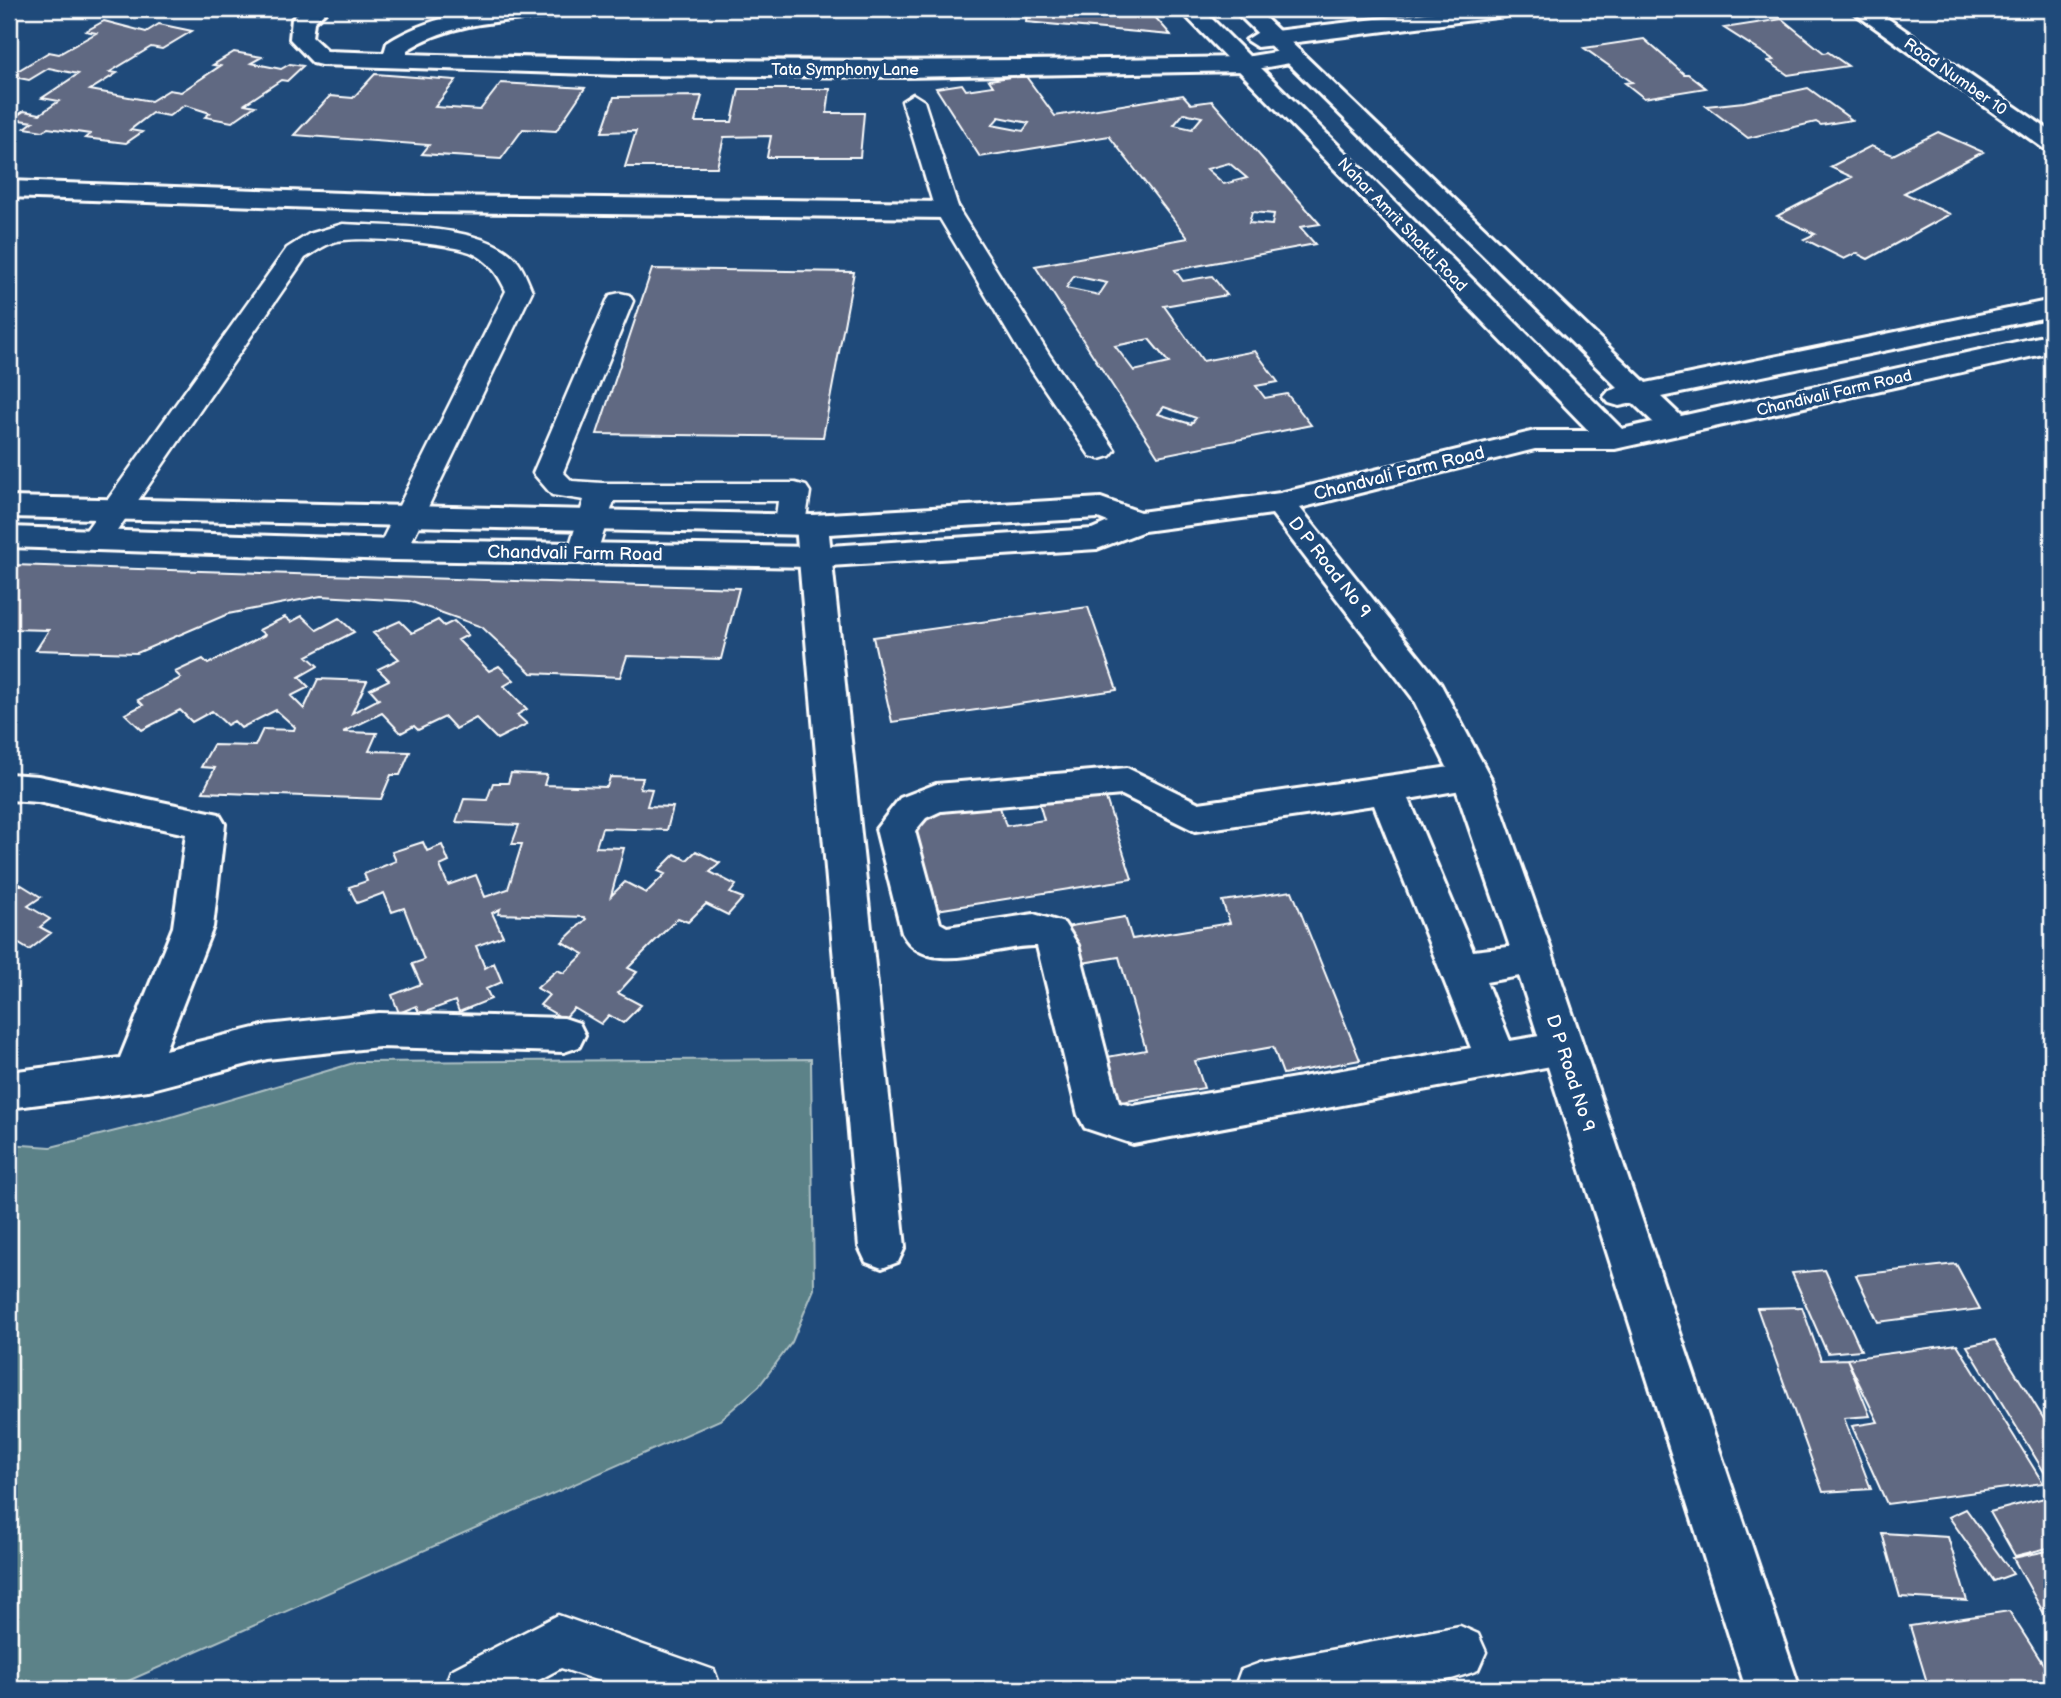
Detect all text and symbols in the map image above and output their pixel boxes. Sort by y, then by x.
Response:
street label: Road Number 10 [1900,35,2010,120]
street label: Tata Symphony Lane [771,61,919,80]
street label: Nahar Amrit Shakti Road [1333,154,1471,296]
street label: Chandivali Farm Road [1755,366,1914,421]
street label: Chandvali Farm Road [1312,442,1487,505]
street label: D P Road No 9 [1284,513,1375,622]
street label: Chandvali Farm Road [487,541,663,566]
street label: D P Road No 9 [1542,1012,1599,1134]

